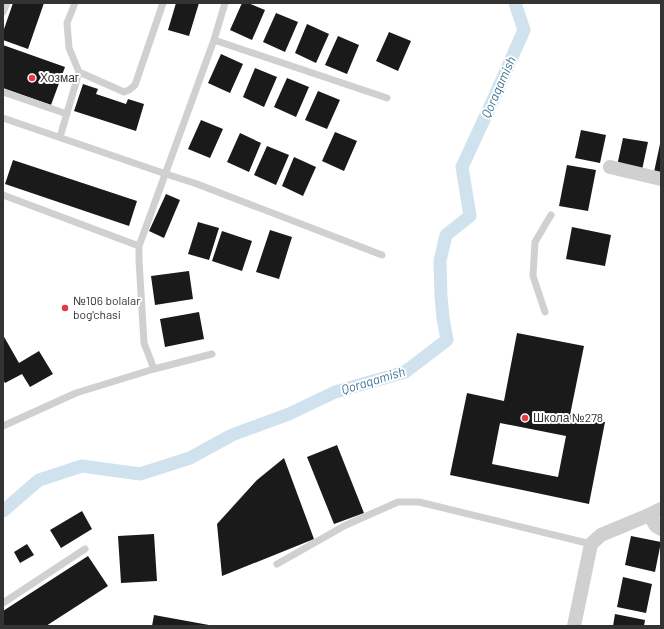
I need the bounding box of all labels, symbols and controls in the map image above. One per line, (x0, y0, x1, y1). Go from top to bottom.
water label: Qoraqamish (477, 54, 519, 120)
place label: Хозмаг (40, 70, 80, 84)
marker: Хозмаг (27, 73, 37, 83)
place label: №106 bolalar bog'chasi (73, 293, 141, 321)
marker: №106 bolalar bog'chasi (60, 303, 70, 313)
water label: Qoraqamish (339, 363, 407, 397)
place label: Школа №278 (533, 410, 603, 424)
marker: Школа №278 (520, 413, 530, 423)

